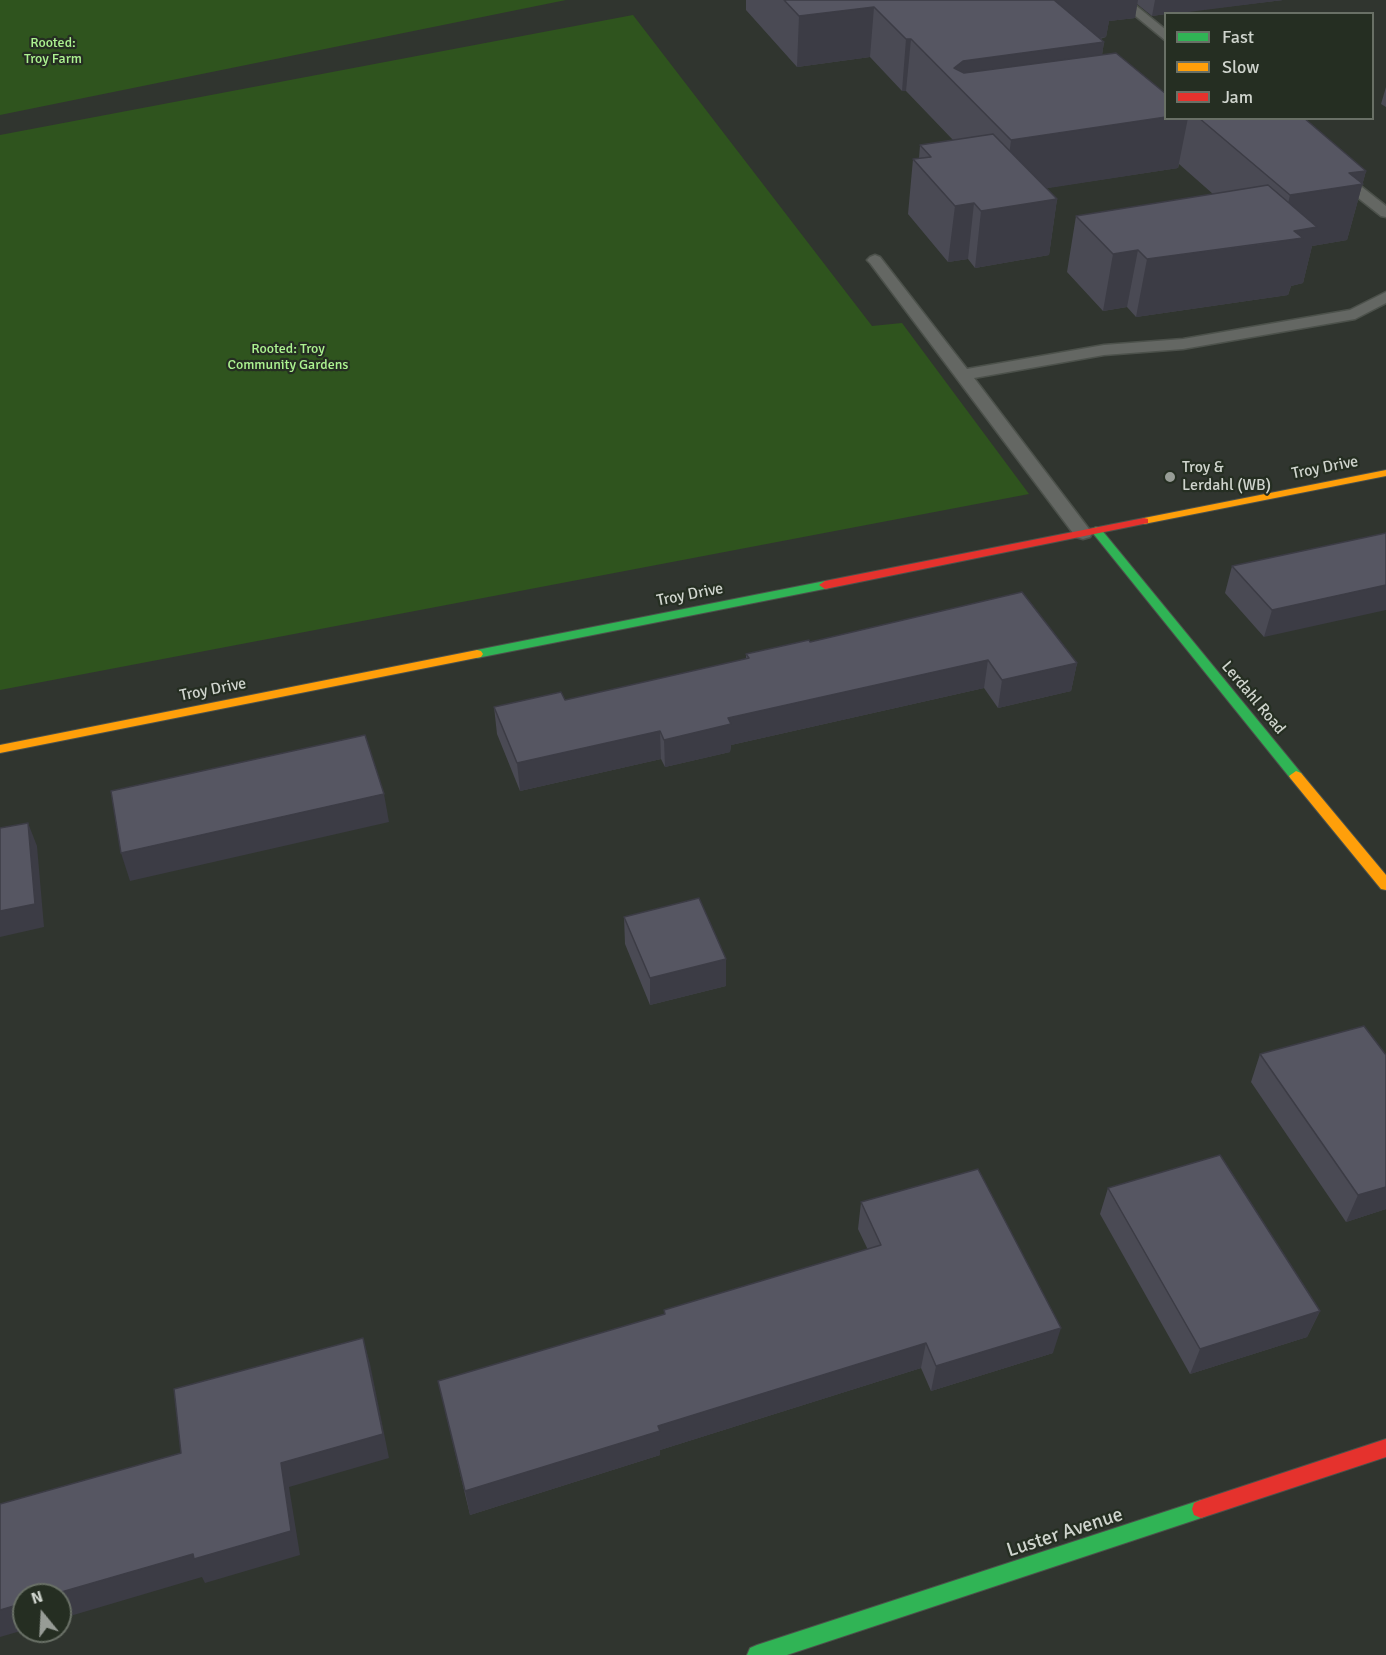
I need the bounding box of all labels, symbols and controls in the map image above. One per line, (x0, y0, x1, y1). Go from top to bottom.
legend (1164, 12, 1374, 120)
text: Fast (1222, 26, 1254, 48)
park label: Rooted: Troy Farm (24, 35, 82, 68)
text: Slow (1222, 56, 1259, 78)
text: Jam (1222, 86, 1253, 108)
park label: Rooted: Troy Community Gardens (228, 341, 348, 374)
street label: Troy Drive (1290, 452, 1360, 484)
place label: Troy & Lerdahl (WB) (1182, 458, 1271, 496)
marker: Troy & Lerdahl (WB) (1163, 470, 1177, 484)
street label: Troy Drive (655, 579, 725, 611)
street label: Lerdahl Road (1217, 658, 1289, 738)
street label: Troy Drive (178, 674, 248, 706)
street label: Luster Avenue (1004, 1503, 1126, 1563)
north arrow (12, 1583, 72, 1643)
text: N (29, 1587, 45, 1609)

